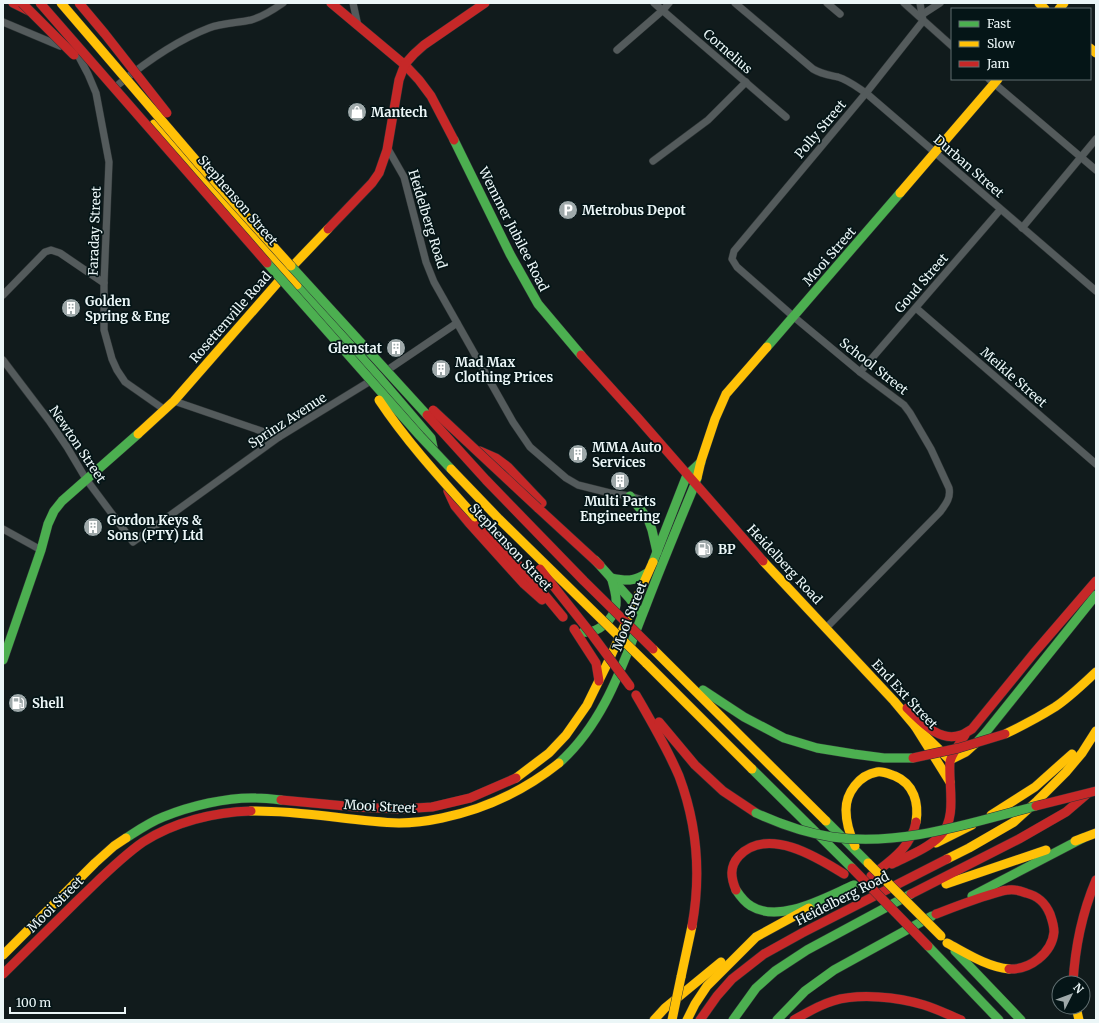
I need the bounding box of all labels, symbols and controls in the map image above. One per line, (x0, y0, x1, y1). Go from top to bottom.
legend (951, 8, 1091, 80)
text: Fast (987, 16, 1011, 31)
street label: Cornelius (700, 25, 756, 77)
text: Slow (987, 36, 1016, 51)
text: Jam (986, 56, 1010, 71)
street label: Polly Street (791, 97, 850, 162)
shop icon: Mantech (346, 101, 368, 123)
place label: Mantech (371, 104, 428, 121)
street label: Durban Street (930, 131, 1007, 201)
street label: Stephenson Street (194, 152, 281, 249)
street label: Wemmer Jubilee Road (474, 163, 552, 294)
street label: Heidelberg Road (404, 168, 451, 271)
street label: Faraday Street (84, 186, 105, 276)
parking icon: Metrobus Depot (557, 199, 579, 221)
place label: Metrobus Depot (582, 202, 686, 219)
street label: Mooi Street (799, 223, 860, 289)
street label: Goud Street (891, 250, 952, 317)
street label: Rosettenville Road (186, 268, 275, 367)
place label: Golden Spring & Eng (85, 293, 170, 325)
building icon: Golden Spring & Eng (60, 297, 82, 319)
street label: School Street (836, 334, 911, 399)
building icon: Glenstat (385, 337, 407, 359)
place label: Glenstat (328, 340, 383, 357)
street label: Meikle Street (977, 344, 1051, 411)
place label: Mad Max Clothing Prices (455, 354, 553, 386)
building icon: Mad Max Clothing Prices (430, 358, 452, 380)
street label: Sprinz Avenue (245, 389, 330, 452)
street label: Newton Street (46, 402, 110, 486)
place label: MMA Auto Services (592, 439, 662, 471)
building icon: MMA Auto Services (567, 443, 589, 465)
building icon: Multi Parts Engineering (609, 470, 631, 492)
place label: Multi Parts Engineering (580, 493, 660, 525)
street label: Stephenson Street (466, 500, 556, 595)
place label: Gordon Keys & Sons (PTY) Ltd (107, 512, 203, 544)
building icon: Gordon Keys & Sons (PTY) Ltd (82, 516, 104, 538)
street label: Heidelberg Road (743, 521, 826, 608)
fuel station icon: BP (693, 538, 715, 560)
place label: BP (718, 541, 736, 558)
street label: Mooi Street (609, 579, 650, 653)
street label: End Ext Street (868, 656, 941, 733)
fuel station icon: Shell (7, 692, 29, 714)
place label: Shell (32, 695, 64, 712)
street label: Mooi Street (343, 796, 417, 817)
street label: Heidelberg Road (793, 867, 892, 929)
street label: Mooi Street (24, 873, 87, 936)
north arrow (1051, 975, 1091, 1015)
text: N (1070, 980, 1087, 996)
scale bar (10, 989, 125, 1015)
text: 100 m (16, 995, 51, 1010)

